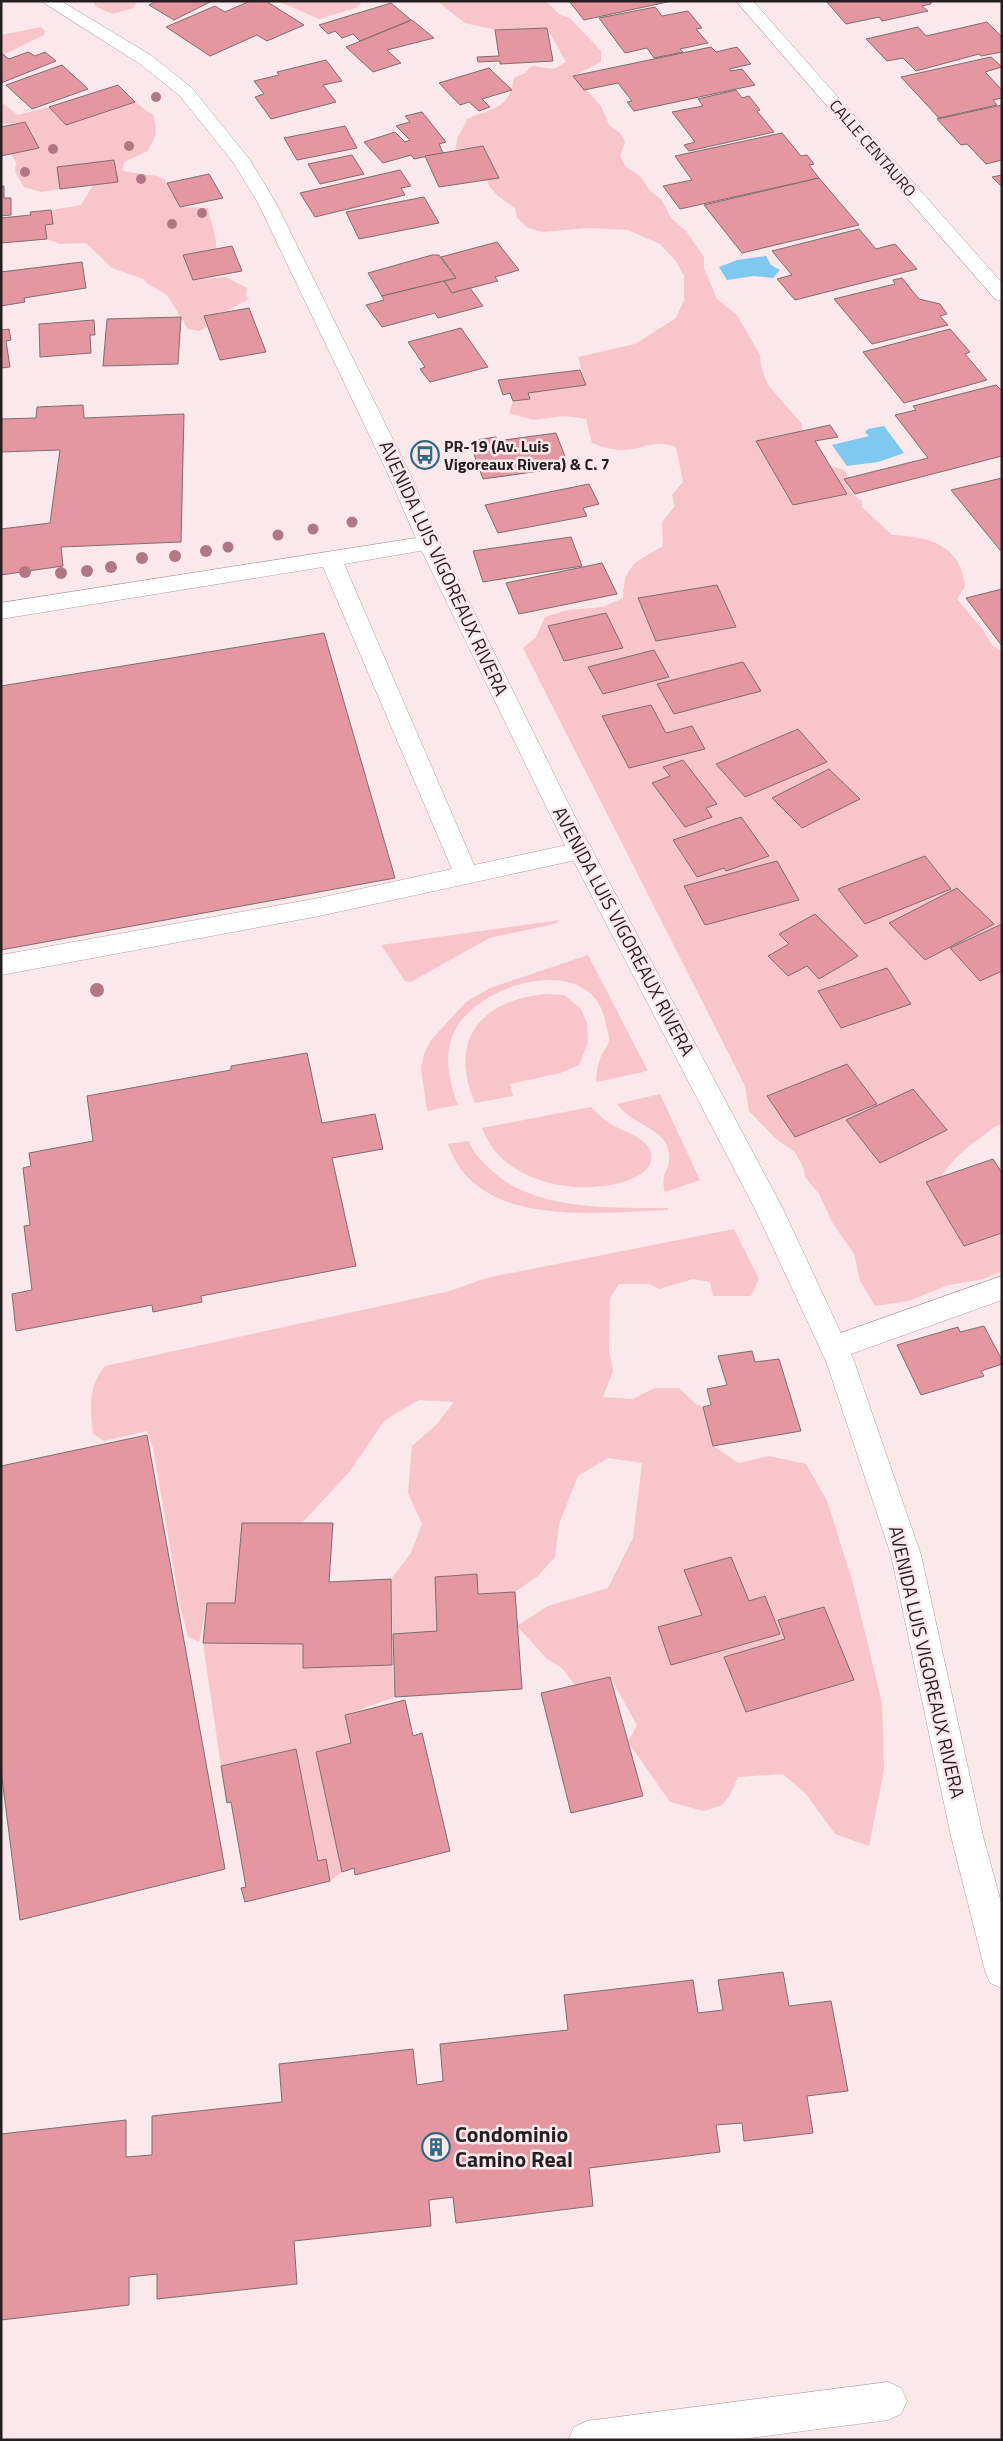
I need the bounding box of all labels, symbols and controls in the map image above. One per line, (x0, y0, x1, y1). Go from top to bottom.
street label: CALLE CENTAURO (824, 94, 922, 202)
place label: PR-19 (Av. Luis Vigoreaux Rivera) & C. 7 (444, 434, 610, 476)
street label: AVENIDA LUIS VIGOREAUX RIVERA (372, 435, 517, 700)
bus stop icon: PR-19 (Av. Luis Vigoreaux Rivera) & C. 7 (410, 440, 440, 470)
street label: AVENIDA LUIS VIGOREAUX RIVERA (546, 801, 703, 1061)
street label: AVENIDA LUIS VIGOREAUX RIVERA (882, 1523, 973, 1801)
place label: Condominio Camino Real (455, 2117, 573, 2176)
building icon: Condominio Camino Real (421, 2132, 451, 2162)

